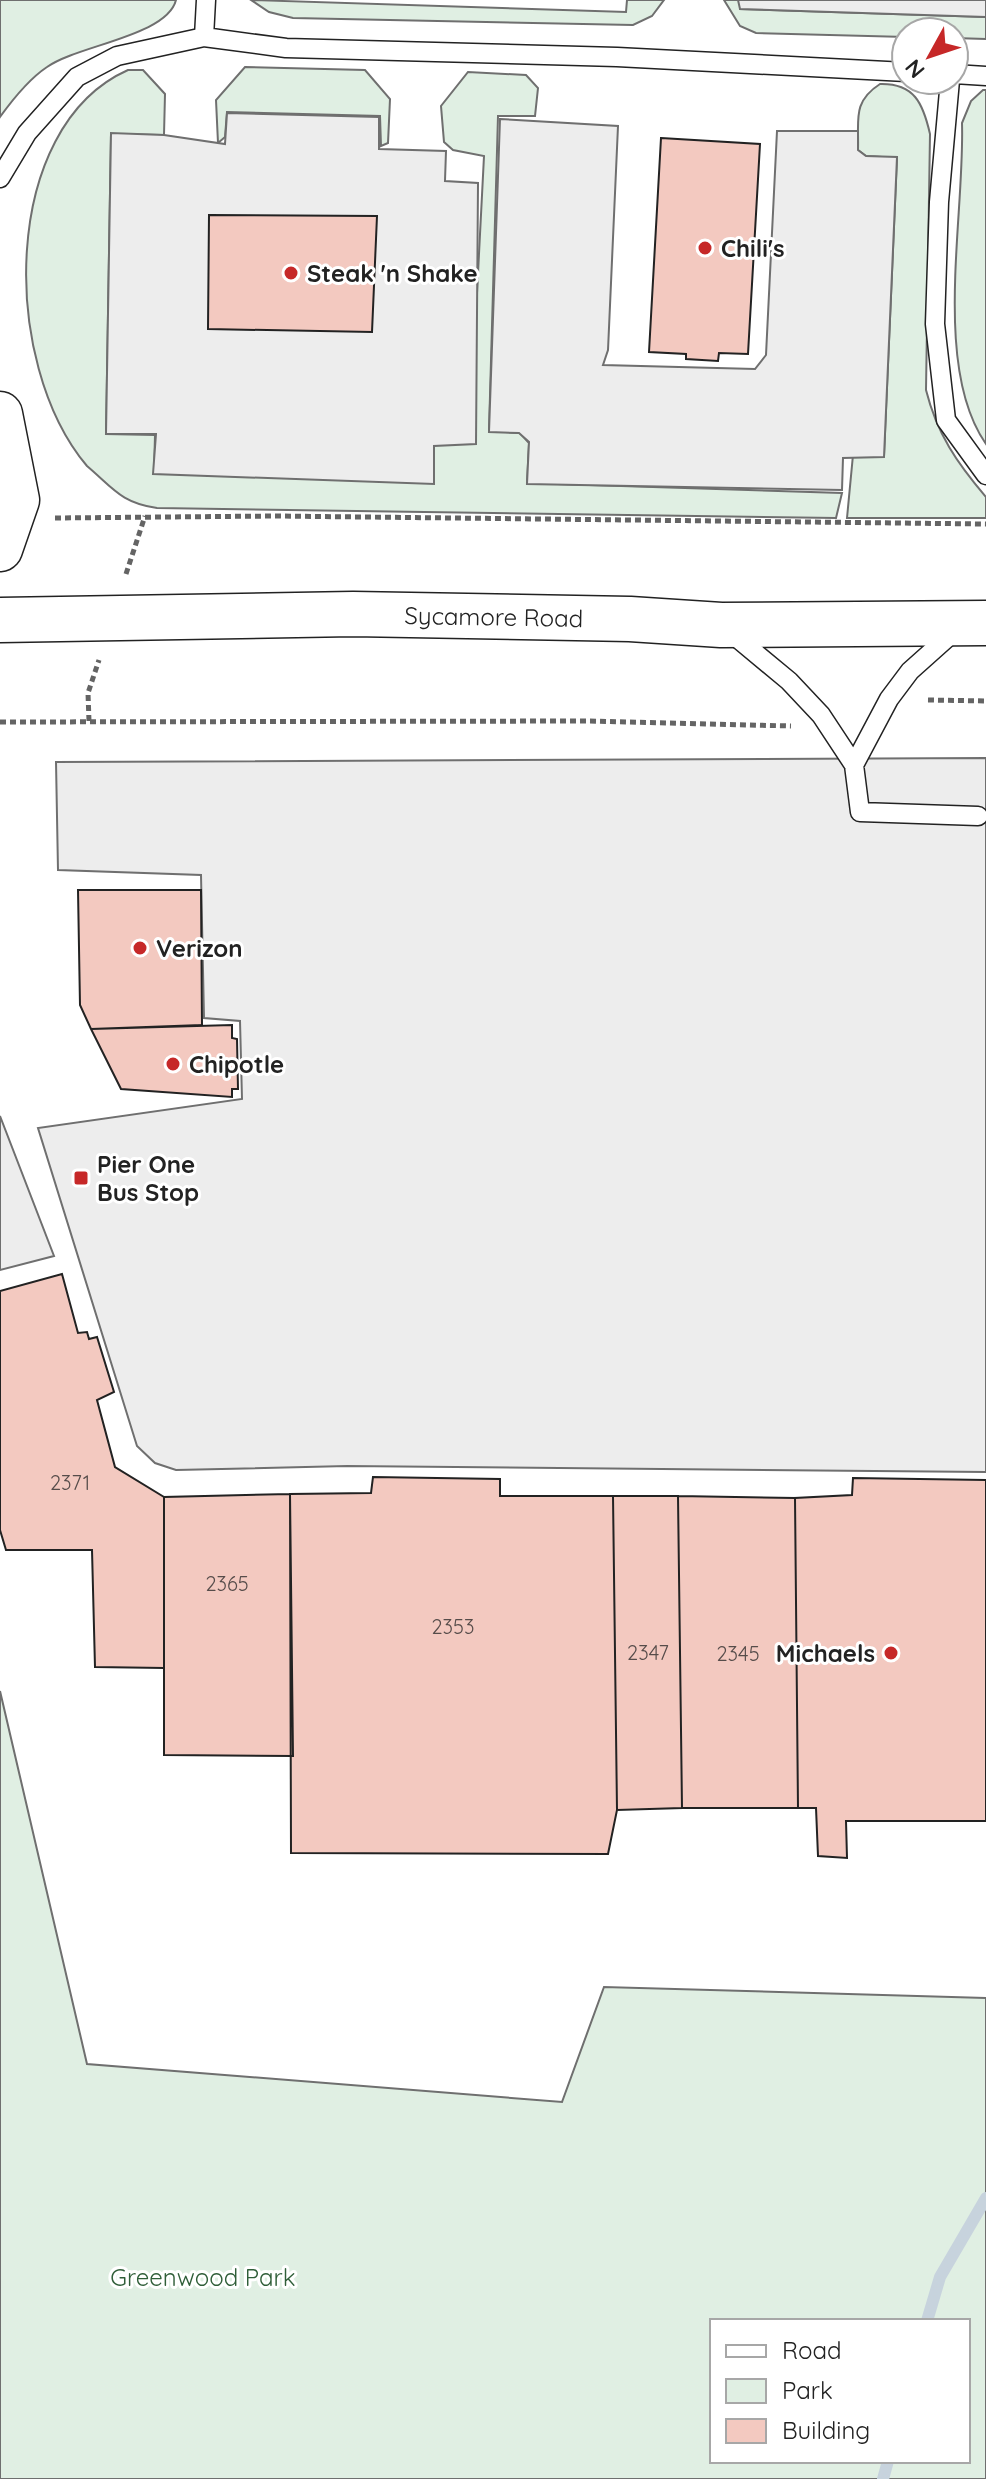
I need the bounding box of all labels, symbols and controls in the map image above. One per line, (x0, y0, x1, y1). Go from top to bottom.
north arrow (890, 16, 970, 96)
text: N (899, 54, 931, 84)
place label: Chili's (721, 233, 785, 263)
marker: Chili's (696, 239, 714, 257)
place label: Steak 'n Shake (307, 258, 478, 288)
marker: Steak 'n Shake (282, 264, 300, 282)
street label: Sycamore Road (404, 600, 584, 633)
place label: Verizon (156, 933, 243, 963)
marker: Verizon (131, 939, 149, 957)
place label: Chipotle (189, 1049, 284, 1079)
marker: Chipotle (164, 1055, 182, 1073)
place label: Pier One Bus Stop (97, 1149, 199, 1207)
marker: Pier One Bus Stop (72, 1169, 90, 1187)
house number: 2371 (50, 1470, 90, 1495)
house number: 2365 (205, 1571, 249, 1596)
house number: 2353 (432, 1614, 474, 1639)
place label: Michaels (776, 1638, 875, 1668)
house number: 2347 (627, 1640, 669, 1665)
house number: 2345 (716, 1641, 760, 1666)
marker: Michaels (882, 1644, 900, 1662)
park label: Greenwood Park (110, 2262, 296, 2292)
legend (710, 2319, 970, 2463)
text: Road (782, 2335, 842, 2365)
text: Park (782, 2375, 833, 2405)
text: Building (782, 2415, 870, 2445)

